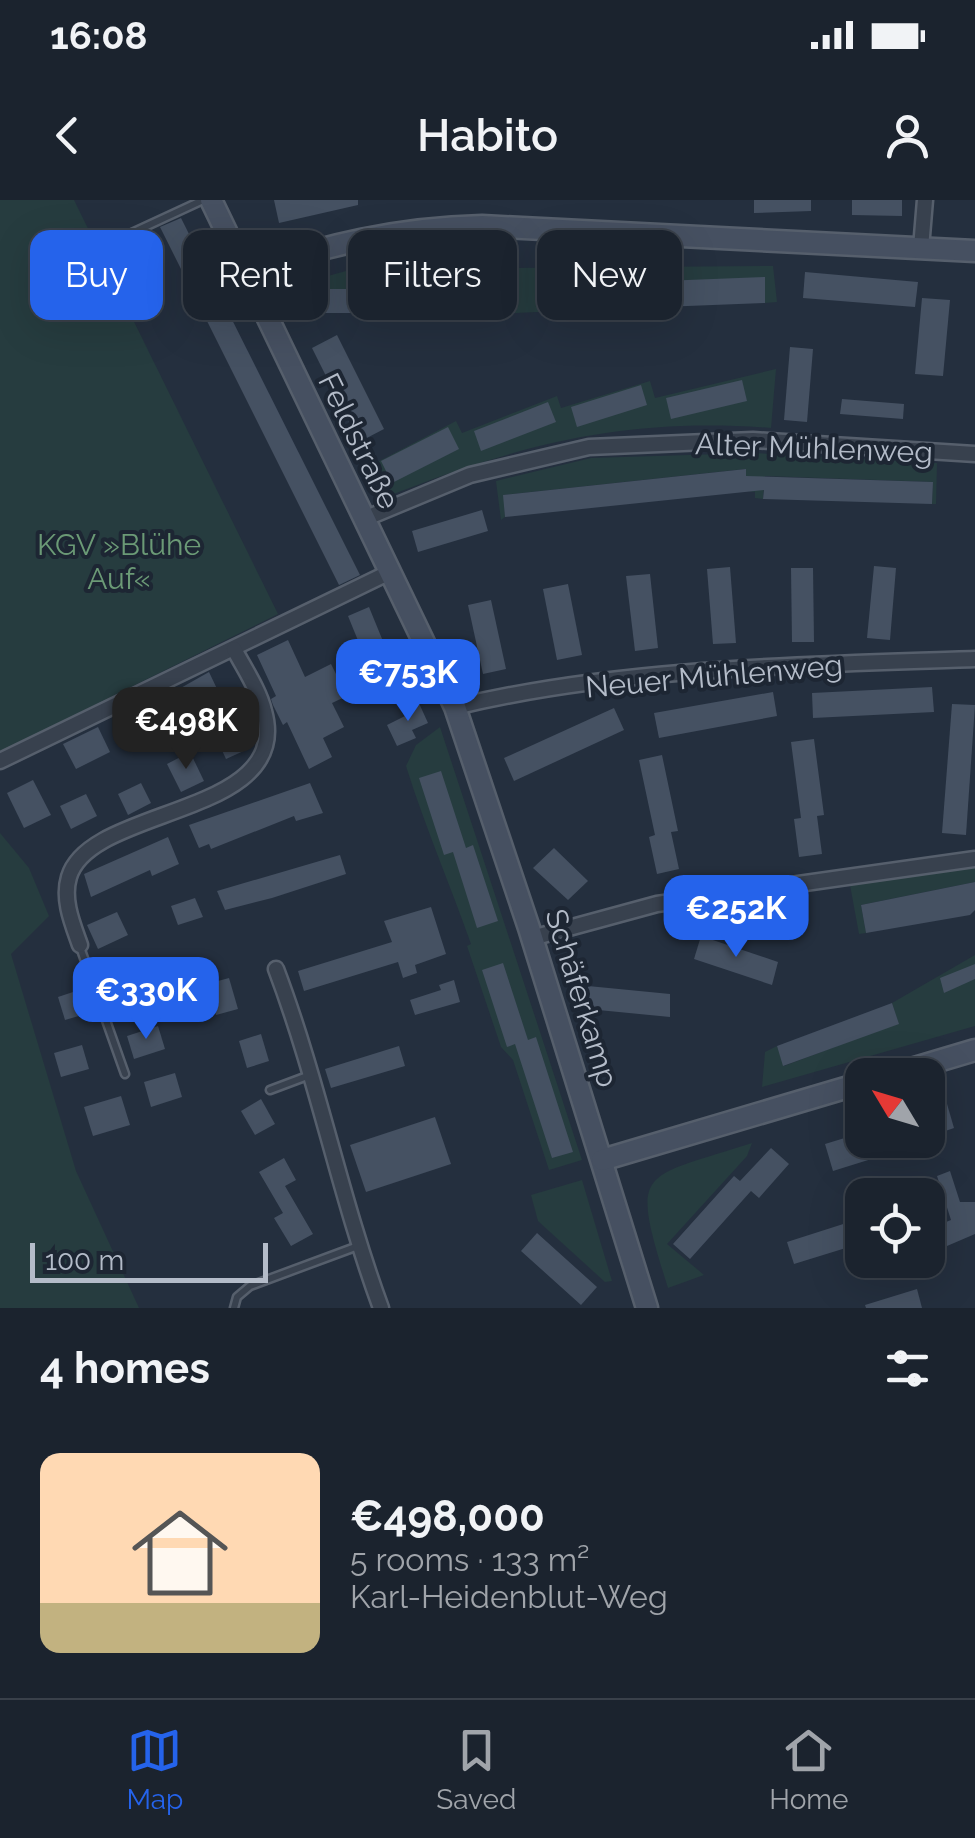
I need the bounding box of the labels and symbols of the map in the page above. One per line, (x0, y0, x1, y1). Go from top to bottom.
street label: Feldstraße (311, 367, 407, 515)
street label: Alter Mühlenweg (695, 426, 933, 470)
park label: KGV »Blühe Auf« (37, 527, 201, 596)
pin: €753K (338, 639, 478, 724)
street label: Neuer Mühlenweg (584, 647, 844, 705)
pin: €498K (116, 687, 256, 772)
pin: €252K (666, 875, 806, 960)
street label: Schäferkamp (538, 905, 626, 1091)
pin: €330K (76, 957, 216, 1042)
north arrow (845, 1058, 945, 1158)
scale bar (30, 1238, 268, 1282)

